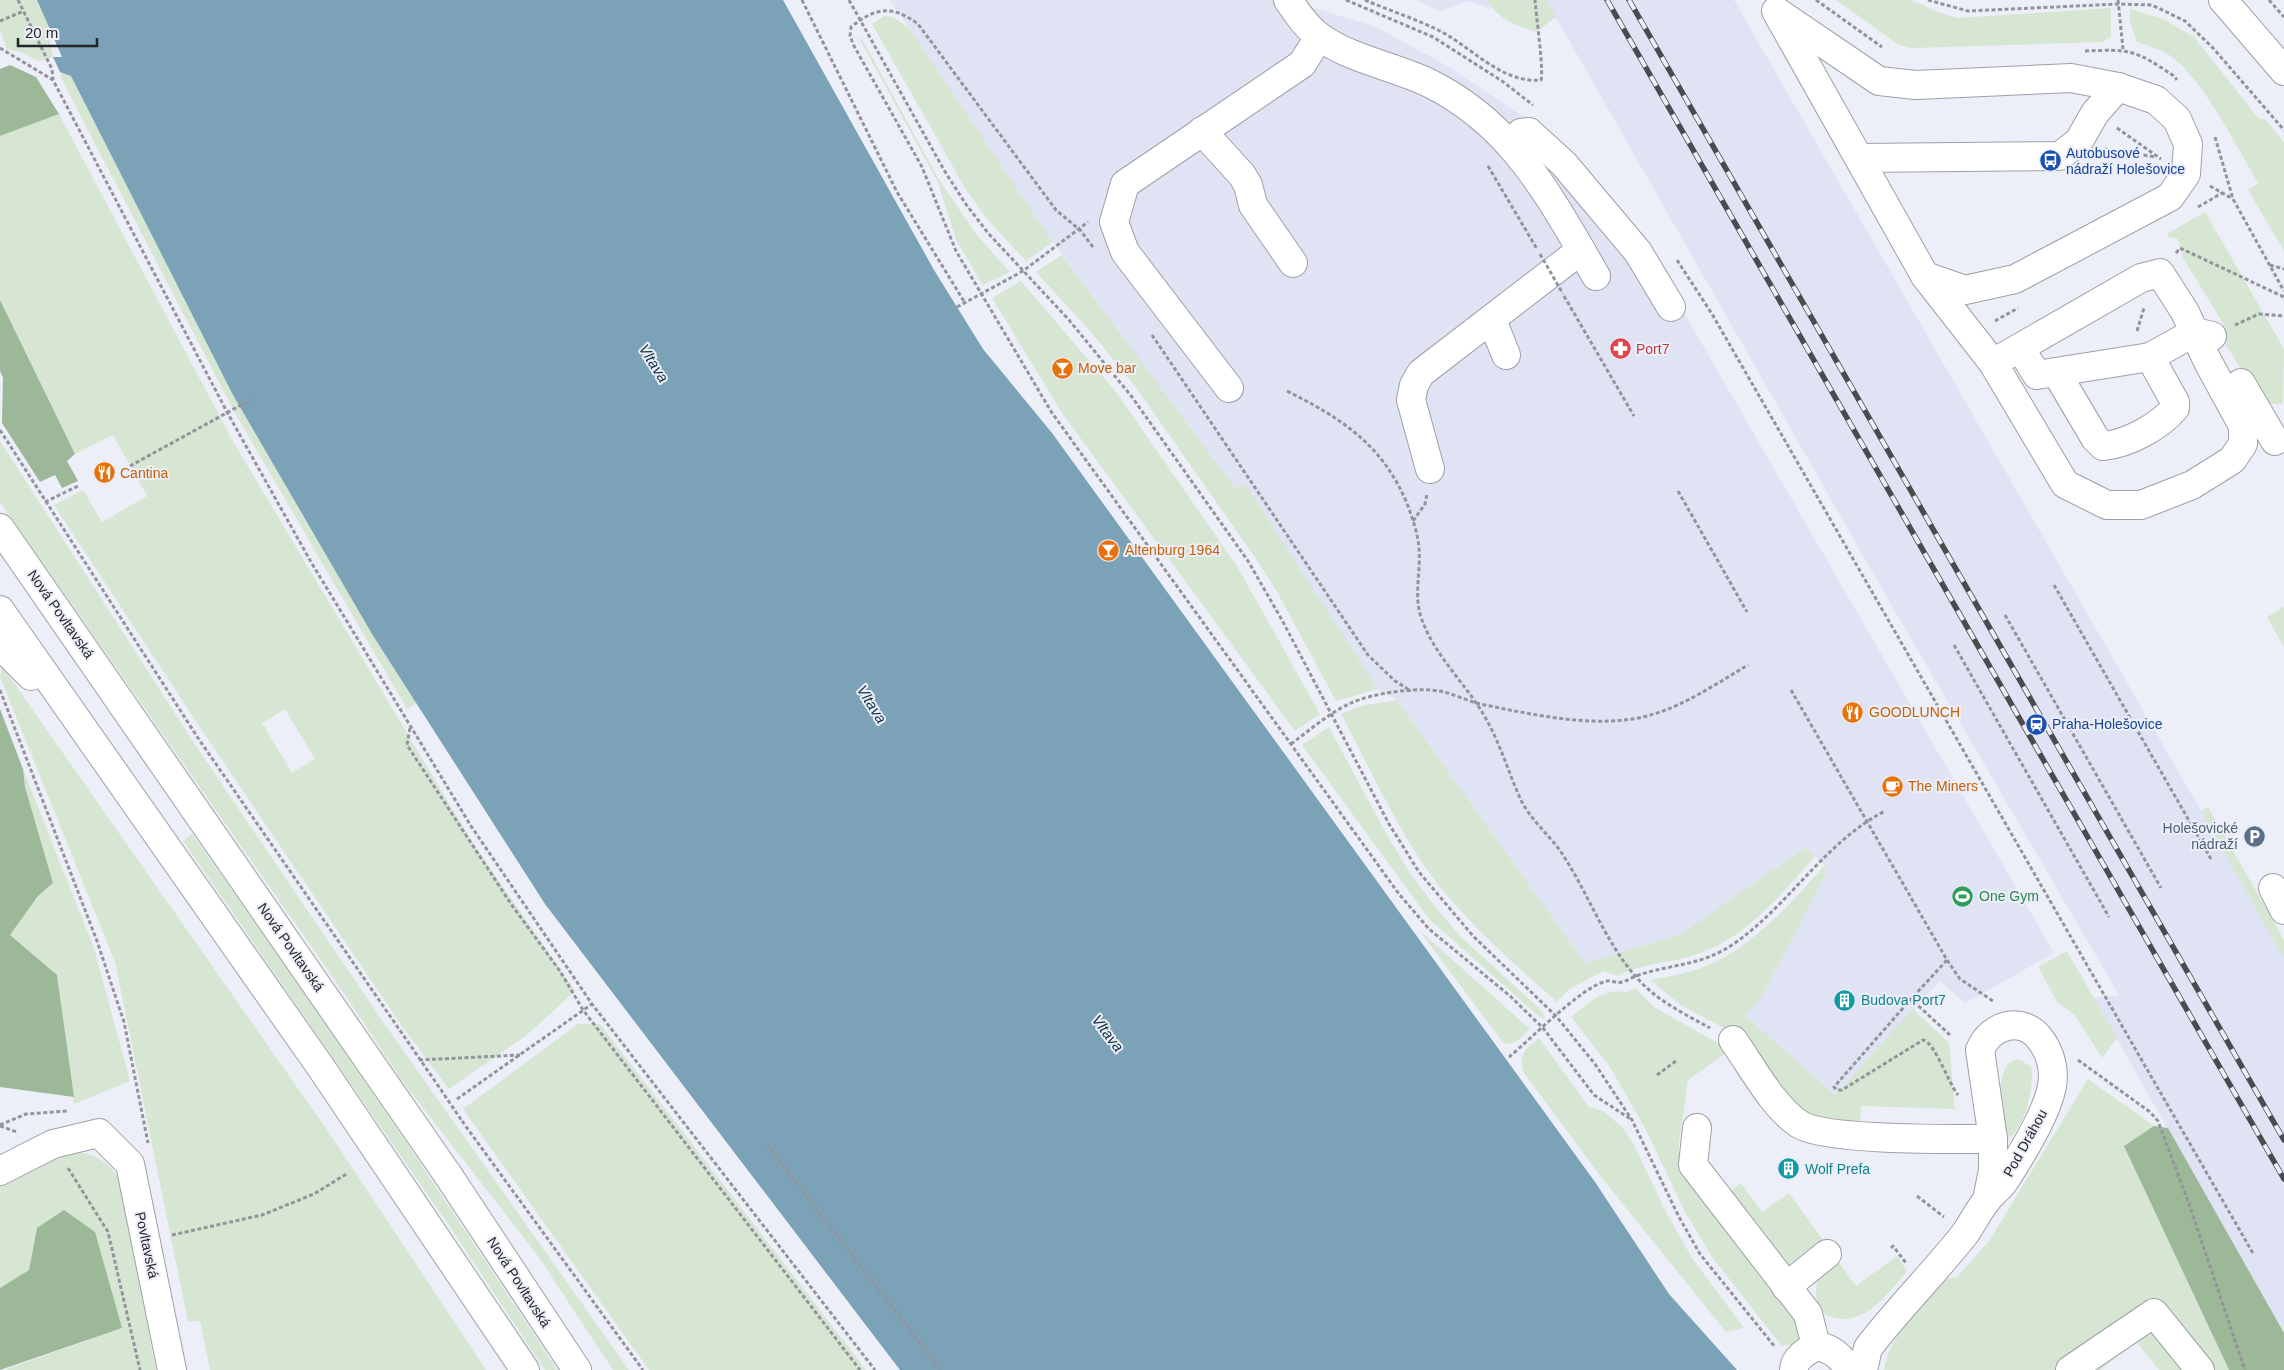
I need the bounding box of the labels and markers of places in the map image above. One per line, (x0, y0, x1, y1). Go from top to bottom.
place label: Autobusové nádraží Holešovice (2066, 145, 2185, 177)
bus stop icon: Autobusové nádraží Holešovice (2038, 149, 2062, 173)
pharmacy icon: Port7 (1608, 337, 1632, 361)
place label: Port7 (1636, 341, 1670, 357)
bar icon: Move bar (1050, 356, 1074, 380)
place label: Move bar (1078, 360, 1137, 376)
restaurant icon: Cantina (92, 461, 116, 485)
place label: Cantina (120, 465, 168, 481)
bar icon: Altenburg 1964 (1097, 538, 1121, 562)
place label: Altenburg 1964 (1125, 542, 1220, 558)
restaurant icon: GOODLUNCH (1841, 700, 1865, 724)
place label: GOODLUNCH (1869, 704, 1960, 720)
station icon: Praha-Holešovice (2024, 712, 2048, 736)
place label: Praha-Holešovice (2052, 716, 2163, 732)
cafe icon: The Miners (1880, 774, 1904, 798)
place label: The Miners (1908, 778, 1978, 794)
place label: Holešovické nádraží (2163, 820, 2238, 852)
parking icon: Holešovické nádraží (2242, 824, 2266, 848)
sports icon: One Gym (1951, 884, 1975, 908)
place label: One Gym (1979, 888, 2039, 904)
building icon: Budova Port7 (1833, 988, 1857, 1012)
place label: Budova Port7 (1861, 992, 1946, 1008)
building icon: Wolf Prefa (1777, 1157, 1801, 1181)
place label: Wolf Prefa (1805, 1161, 1870, 1177)

